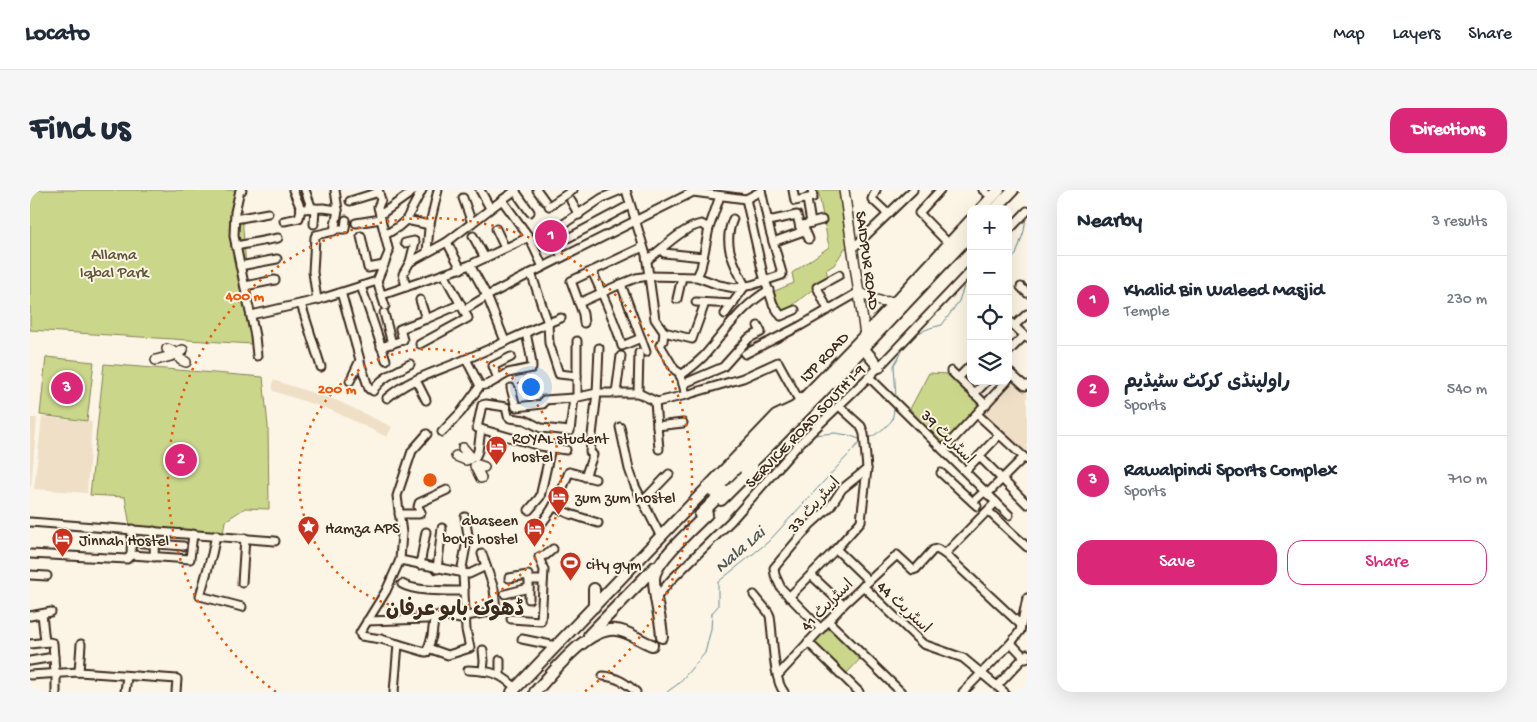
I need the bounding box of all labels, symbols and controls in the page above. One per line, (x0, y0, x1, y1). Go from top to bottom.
text: Locato (25, 20, 90, 49)
text: Map (1333, 24, 1365, 45)
text: Layers (1393, 24, 1440, 45)
text: Share (1468, 24, 1512, 45)
button: Directions (1390, 108, 1507, 153)
text: Find us (30, 110, 130, 151)
map controls (967, 205, 1012, 385)
button: + (967, 205, 1012, 250)
street label: SAIDPUR ROAD (849, 210, 882, 312)
text: Nearby (1077, 210, 1142, 235)
text: 3 results (1432, 213, 1487, 232)
pin: 1 (535, 217, 567, 255)
park label: Allama Iqbal Park (80, 247, 150, 284)
button: − (967, 250, 1012, 295)
text: Khalid Bin Waleed Masjid (1124, 280, 1324, 303)
text: 400 m (225, 288, 265, 306)
text: 1 (1090, 291, 1096, 310)
text: 230 m (1447, 291, 1487, 310)
button: locate (967, 295, 1012, 340)
text: Temple (1124, 303, 1169, 322)
street label: IJP ROAD (797, 329, 855, 388)
button: layers (967, 340, 1012, 385)
street label: SERVICE ROAD SOUTH I-9 (742, 362, 871, 493)
pin: 3 (51, 369, 83, 407)
text: راولپنڈی کرکٹ سٹیڈیم (1124, 372, 1290, 395)
your location (518, 374, 544, 400)
text: 200 m (318, 381, 357, 399)
text: 2 (1089, 381, 1097, 400)
text: 540 m (1447, 381, 1487, 400)
text: Sports (1124, 397, 1166, 416)
street label: اسٹریٹ 39 (915, 407, 978, 470)
place label: ROYAL student hostel (512, 431, 610, 468)
hotel icon: ROYAL student hostel (484, 434, 508, 465)
pin: 2 (165, 441, 197, 479)
text: Rawalpindi Sports Complex (1124, 460, 1337, 483)
centre of rings (421, 471, 439, 489)
text: 3 (1089, 471, 1097, 490)
text: 710 m (1448, 471, 1487, 490)
street label: اسٹریٹ 33 (785, 474, 846, 539)
text: Sports (1124, 483, 1166, 502)
hotel icon: zum zum hostel (547, 484, 571, 515)
place label: zum zum hostel (575, 490, 676, 509)
place label: abaseen boys hostel (443, 513, 518, 550)
place icon: Hamza APS (297, 515, 321, 546)
hotel icon: abaseen boys hostel (522, 516, 546, 547)
place label: Hamza APS (325, 521, 400, 540)
water label: Nala Lai (711, 522, 772, 579)
hotel icon: Jinnah Hostel (51, 527, 75, 558)
place label: Jinnah Hostel (79, 533, 169, 552)
button: Save (1077, 540, 1277, 585)
button: Share (1287, 540, 1487, 585)
sports icon: city gym (558, 551, 582, 582)
place label: city gym (586, 557, 642, 576)
street label: اسٹریٹ 41 (798, 576, 859, 637)
street label: اسٹریٹ 44 (871, 579, 934, 639)
district label: ڈھوک بابو عرفان (386, 596, 524, 624)

